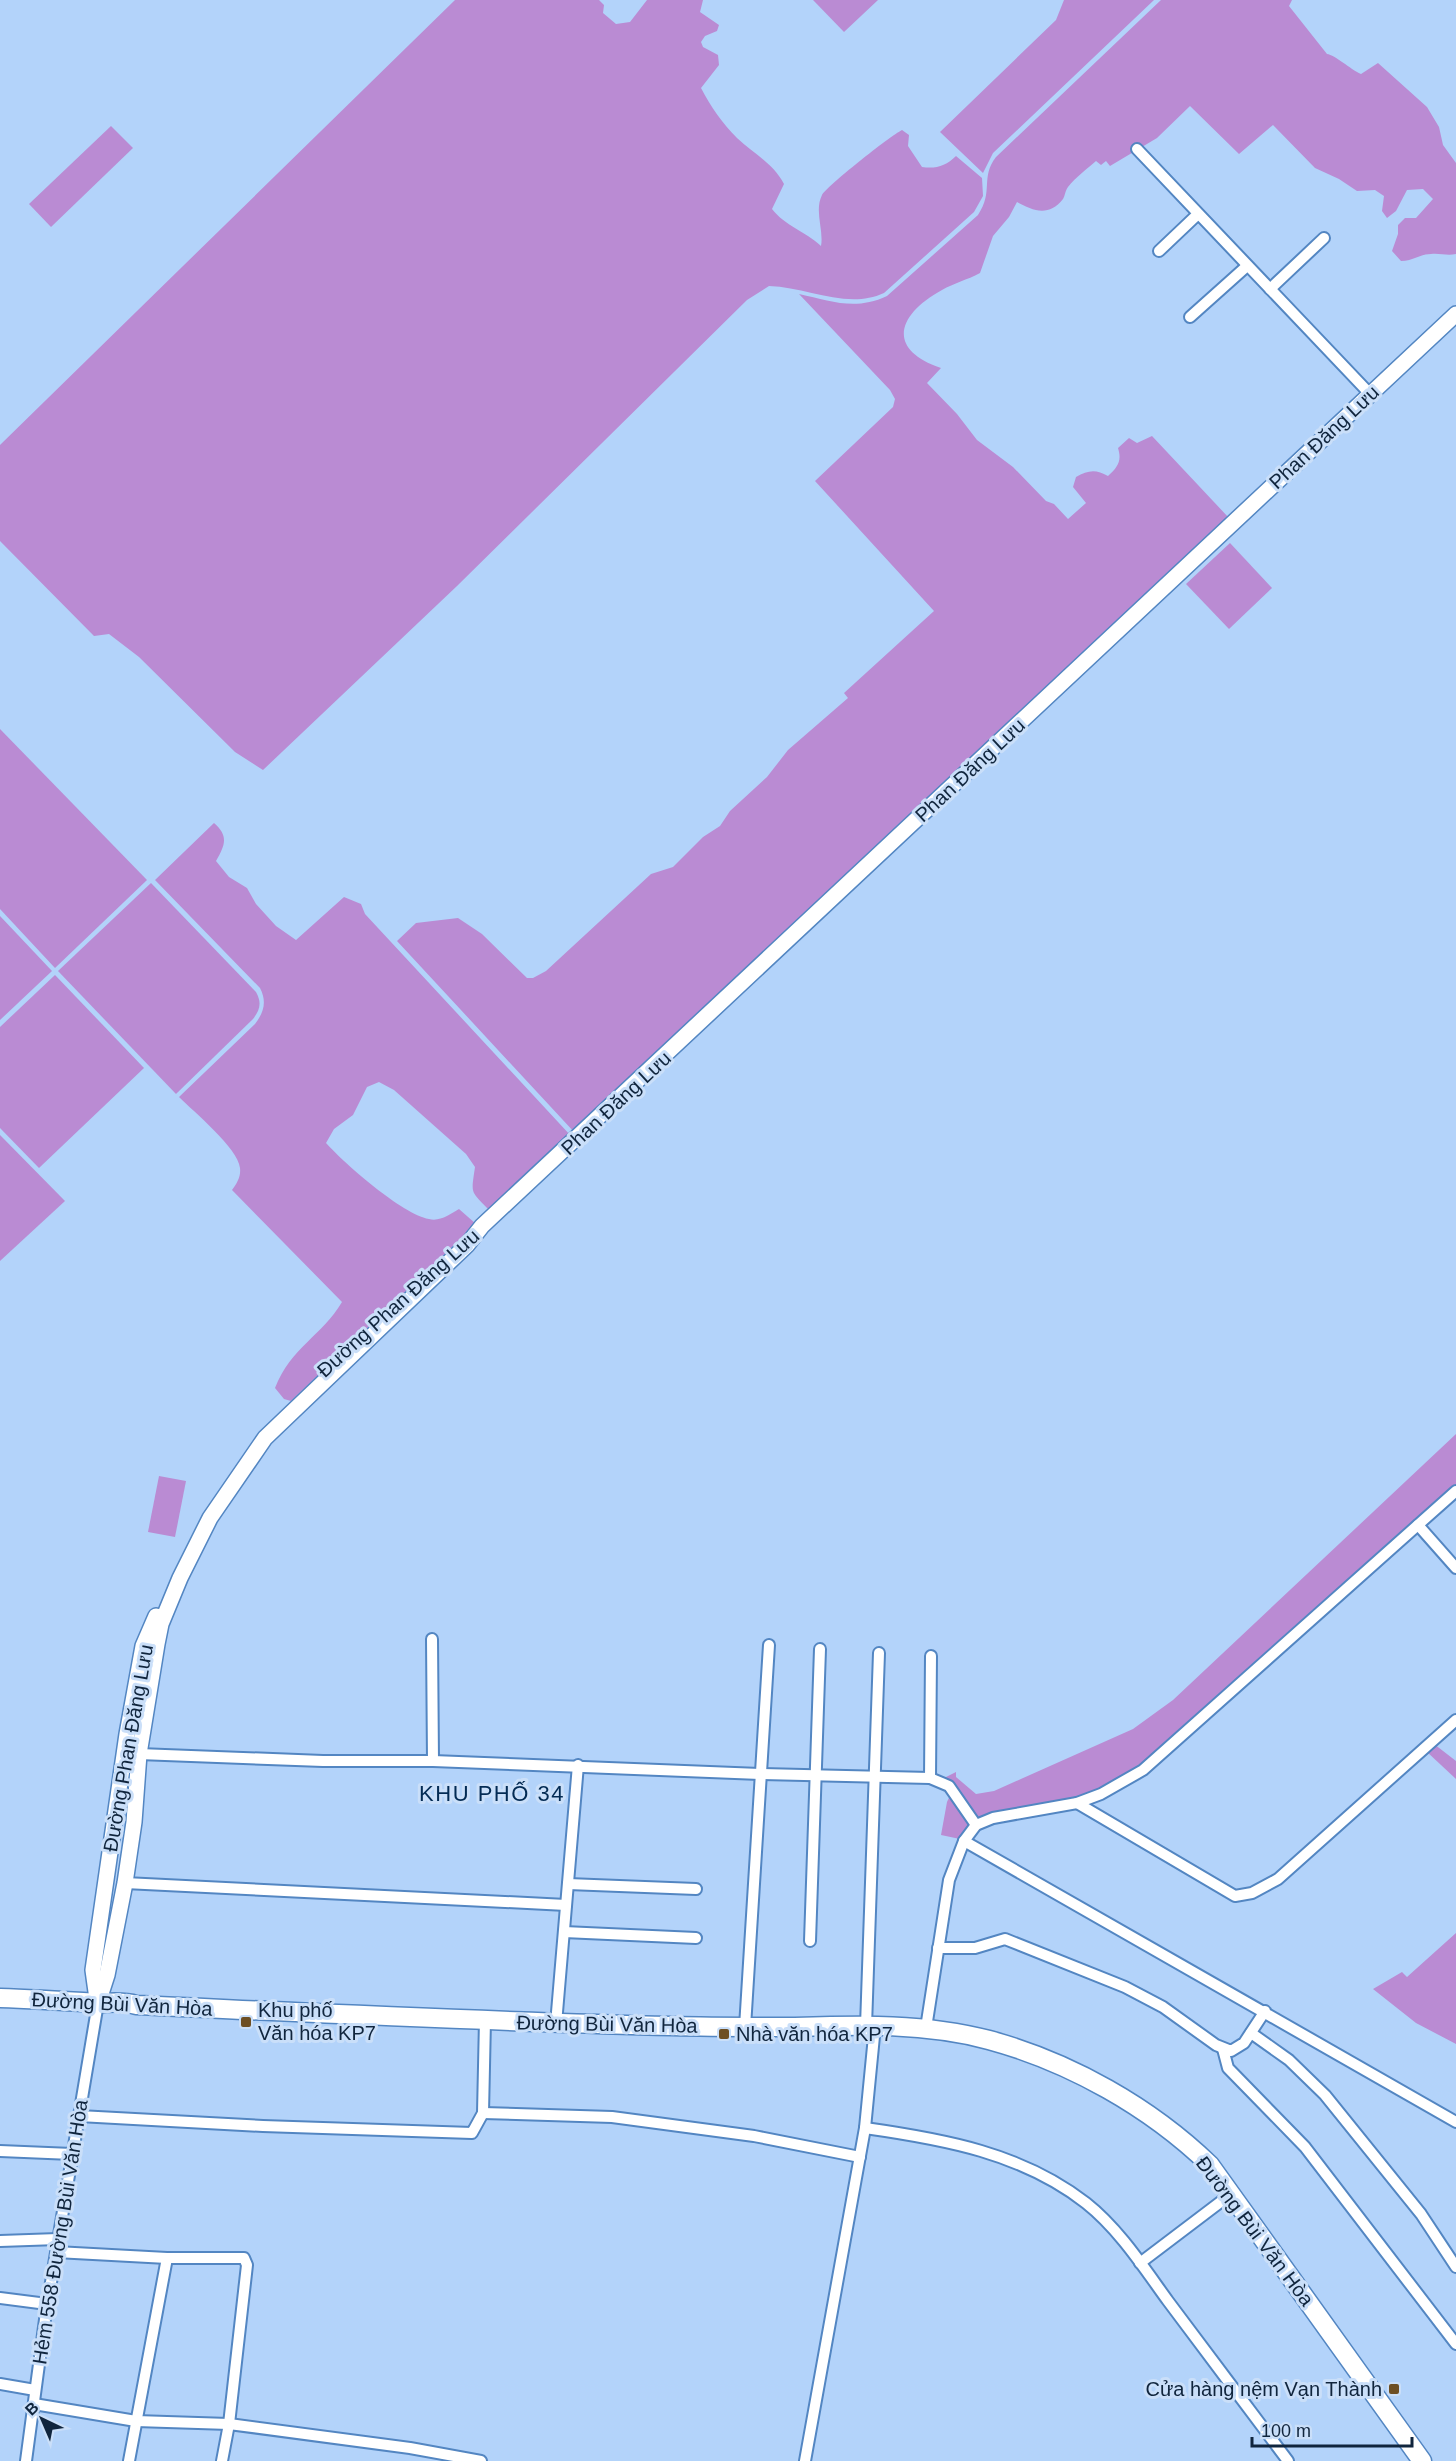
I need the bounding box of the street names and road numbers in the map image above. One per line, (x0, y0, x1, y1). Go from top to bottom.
street label: Phan Đăng Lưu (1265, 381, 1383, 493)
street label: Phan Đăng Lưu (911, 714, 1029, 826)
street label: Phan Đăng Lưu (557, 1047, 675, 1159)
street label: Đường Phan Đăng Lưu (313, 1225, 483, 1381)
street label: Đường Phan Đăng Lưu (99, 1643, 157, 1853)
street label: Đường Bùi Văn Hòa (31, 1988, 214, 2020)
street label: Đường Bùi Văn Hòa (516, 2011, 699, 2037)
street label: Hẻm 558 Đường Bùi Văn Hòa (28, 2097, 92, 2366)
street label: Đường Bùi Văn Hòa (1192, 2152, 1319, 2311)

